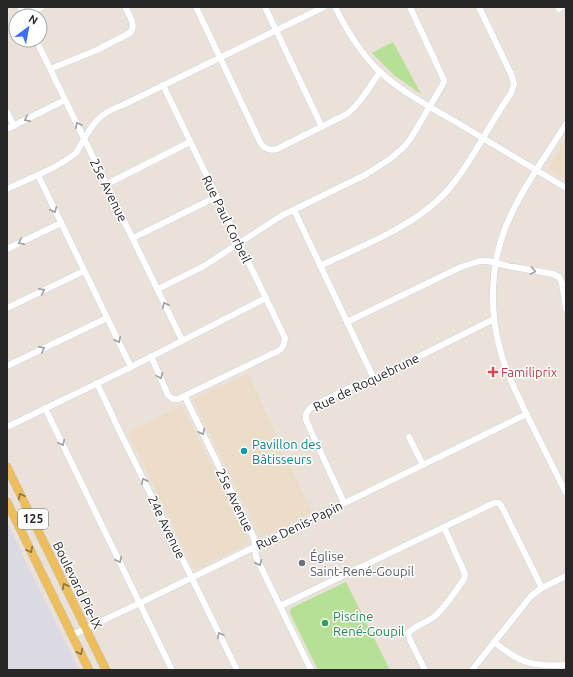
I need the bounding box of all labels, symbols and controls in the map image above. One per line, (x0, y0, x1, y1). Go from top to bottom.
north arrow (8, 8, 48, 48)
text: N (27, 12, 40, 27)
one-way arrow (24, 114, 31, 122)
one-way arrow (75, 122, 83, 129)
street label: 25e Avenue (88, 156, 130, 224)
street label: Rue Paul Corbeil (200, 173, 255, 266)
one-way arrow (49, 206, 57, 213)
one-way arrow (18, 237, 26, 245)
one-way arrow (530, 266, 537, 274)
one-way arrow (38, 288, 45, 296)
one-way arrow (162, 302, 170, 309)
one-way arrow (113, 335, 120, 343)
one-way arrow (38, 346, 45, 354)
street label: Rue de Roquebrune (311, 350, 421, 414)
place label: Familiprix (501, 365, 558, 379)
marker: Familiprix (488, 367, 498, 377)
one-way arrow (155, 371, 163, 379)
one-way arrow (197, 427, 205, 435)
place label: Pavillon des Bâtisseurs (252, 437, 321, 466)
one-way arrow (57, 439, 65, 447)
marker: Pavillon des Bâtisseurs (239, 446, 249, 456)
street label: 25e Avenue (214, 466, 256, 534)
one-way arrow (141, 477, 149, 485)
one-way arrow (19, 493, 26, 501)
street label: 24e Avenue (146, 493, 188, 561)
street label: Rue Denis-Papin (253, 498, 345, 552)
road number: 125 (18, 509, 48, 529)
street label: Boulevard Pie-IX (51, 539, 105, 631)
one-way arrow (25, 546, 33, 553)
place label: Église Saint-René-Goupil (310, 548, 415, 578)
one-way arrow (114, 556, 122, 564)
marker: Église Saint-René-Goupil (297, 558, 307, 568)
one-way arrow (254, 559, 262, 566)
one-way arrow (62, 583, 70, 591)
place label: Piscine René-Goupil (333, 609, 405, 638)
marker: Piscine René-Goupil (320, 618, 330, 628)
one-way arrow (217, 632, 225, 639)
one-way arrow (75, 648, 83, 656)

